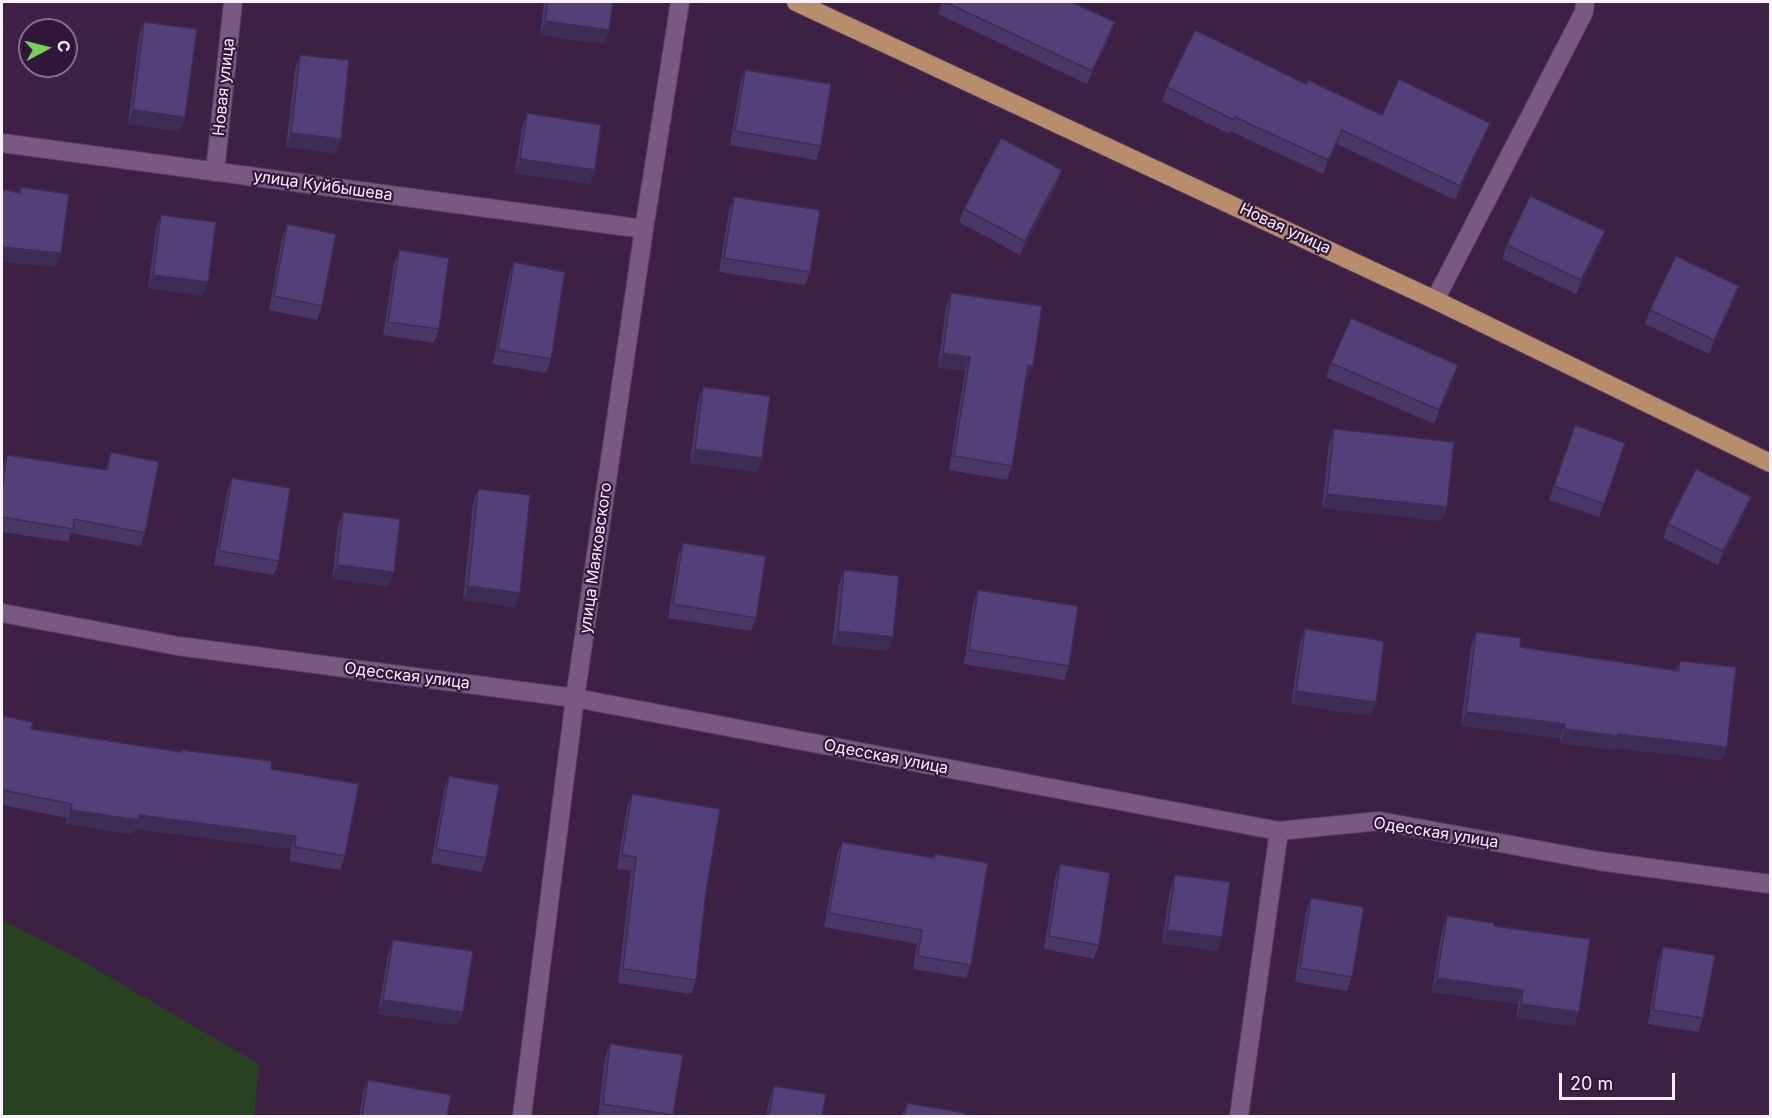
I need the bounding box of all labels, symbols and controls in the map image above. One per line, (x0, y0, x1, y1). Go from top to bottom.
north arrow (18, 18, 78, 78)
street label: Новая улица (209, 37, 239, 137)
text: С (53, 39, 75, 53)
street label: улица Куйбышева (252, 167, 394, 205)
street label: Новая улица (1236, 200, 1334, 258)
street label: улица Маяковского (576, 481, 616, 635)
street label: Одесская улица (343, 659, 471, 693)
street label: Одесская улица (822, 736, 950, 778)
street label: Одесская улица (1372, 814, 1500, 852)
scale bar (1562, 1061, 1678, 1099)
text: 20 m (1570, 1073, 1613, 1094)

